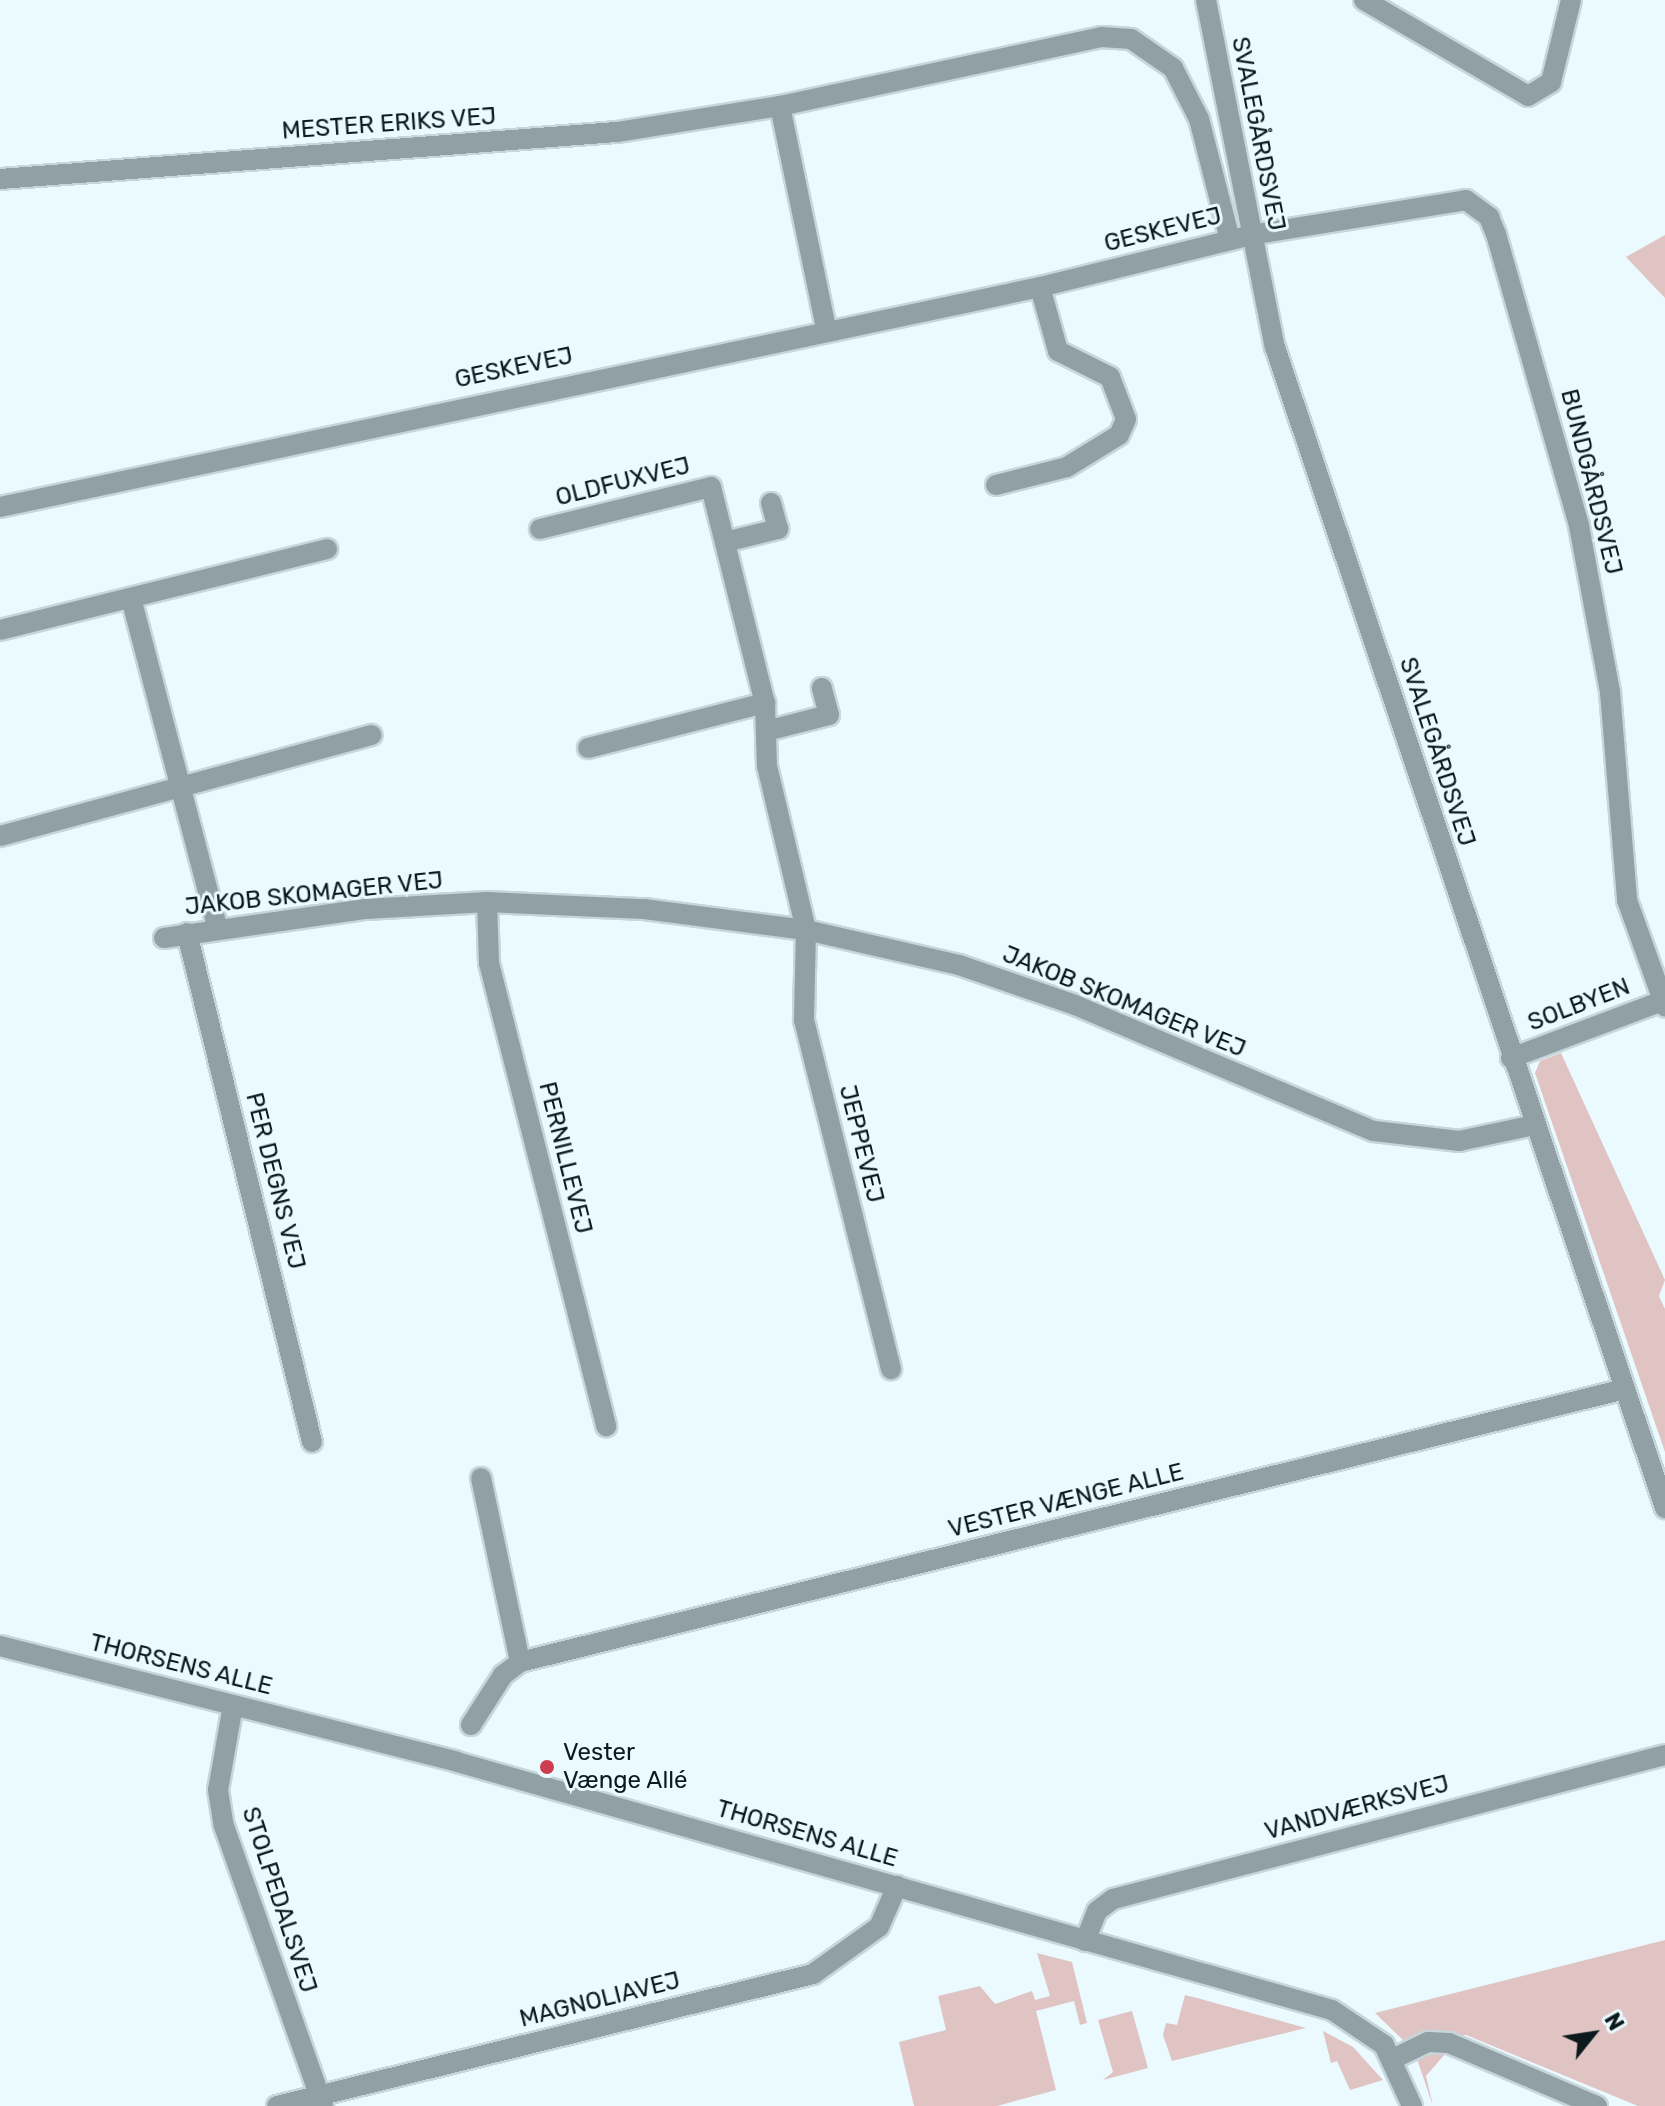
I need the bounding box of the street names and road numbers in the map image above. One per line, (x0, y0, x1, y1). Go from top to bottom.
street label: SVALEGÅRDSVEJ (1225, 35, 1291, 233)
street label: MESTER ERIKS VEJ (280, 102, 498, 146)
street label: GESKEVEJ (1101, 202, 1225, 258)
street label: GESKEVEJ (452, 341, 576, 395)
street label: BUNDGÅRDSVEJ (1554, 386, 1628, 578)
street label: OLDFUXVEJ (553, 451, 693, 513)
street label: SVALEGÅRDSVEJ (1393, 654, 1481, 850)
street label: JAKOB SKOMAGER VEJ (183, 866, 445, 922)
street label: JAKOB SKOMAGER VEJ (998, 940, 1250, 1064)
street label: SOLBYEN (1524, 972, 1634, 1038)
street label: PERNILLEVEJ (532, 1079, 598, 1237)
street label: JEPPEVEJ (832, 1082, 890, 1206)
street label: PER DEGNS VEJ (239, 1089, 311, 1273)
street label: VESTER VÆNGE ALLE (945, 1458, 1187, 1544)
street label: THORSENS ALLE (86, 1628, 276, 1702)
street label: VANDVÆRKSVEJ (1262, 1770, 1452, 1846)
street label: THORSENS ALLE (713, 1794, 901, 1874)
street label: STOLPEDALSVEJ (235, 1803, 323, 1997)
street label: MAGNOLIAVEJ (517, 1966, 683, 2034)

